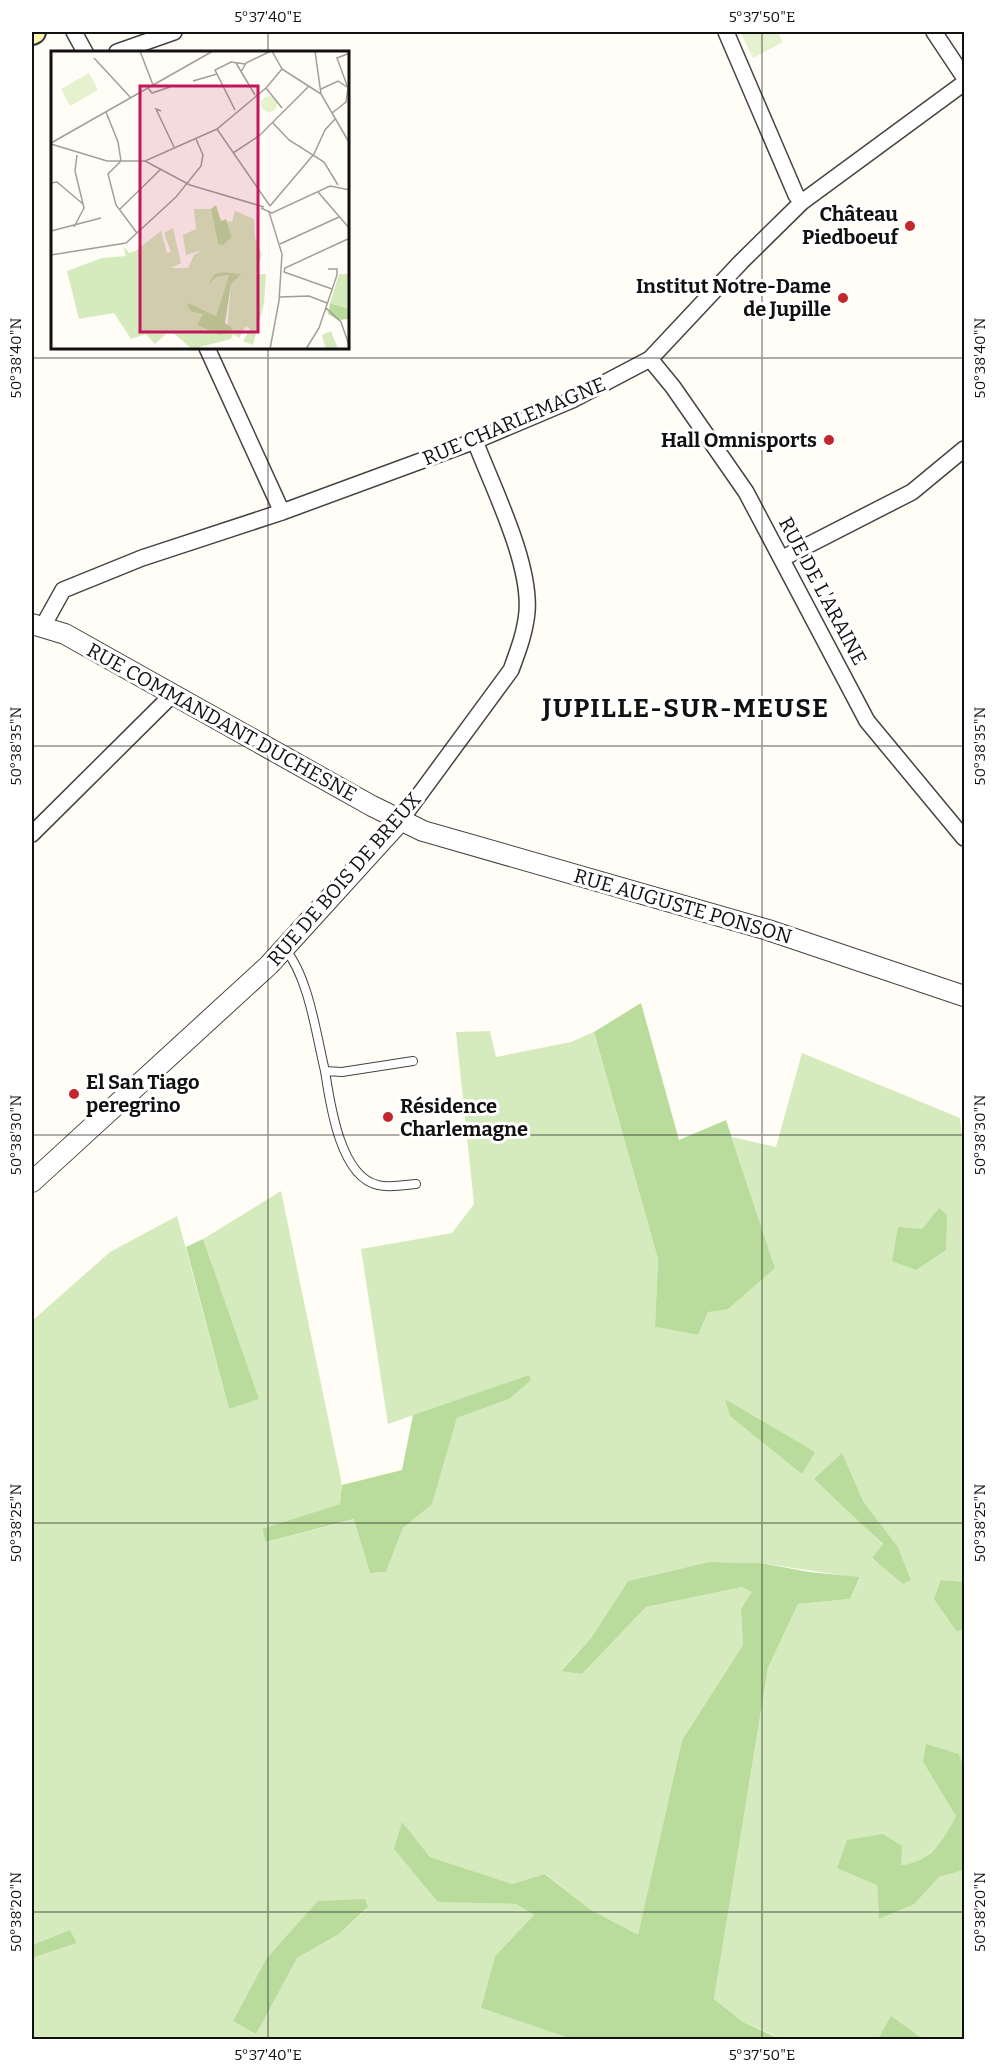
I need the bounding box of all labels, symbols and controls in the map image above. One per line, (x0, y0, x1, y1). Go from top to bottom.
text: 5°37'40"E (234, 8, 302, 26)
text: 5°37'50"E (729, 8, 795, 26)
inset map (51, 51, 350, 350)
place label: Château Piedboeuf (802, 202, 900, 249)
marker: Château Piedboeuf (903, 219, 917, 233)
place label: Institut Notre-Dame de Jupille (636, 274, 831, 321)
marker: Institut Notre-Dame de Jupille (836, 291, 850, 305)
text: 50°38'40"N (7, 318, 25, 398)
text: 50°38'40"N (971, 318, 989, 398)
street label: RUE CHARLEMAGNE (419, 372, 609, 470)
place label: Hall Omnisports (661, 428, 817, 452)
marker: Hall Omnisports (822, 433, 836, 447)
street label: RUE DE L'ARAINE (774, 513, 872, 669)
street label: RUE COMMANDANT DUCHESNE (83, 638, 361, 806)
district label: JUPILLE-SUR-MEUSE (540, 693, 830, 724)
text: 50°38'35"N (7, 706, 25, 785)
text: 50°38'35"N (971, 706, 989, 785)
street label: RUE DE BOIS DE BREUX (262, 787, 426, 971)
street label: RUE AUGUSTE PONSON (571, 863, 795, 949)
place label: El San Tiago peregrino (86, 1070, 200, 1117)
marker: El San Tiago peregrino (67, 1087, 81, 1101)
place label: Résidence Charlemagne (400, 1094, 528, 1141)
text: 50°38'30"N (7, 1095, 25, 1175)
text: 50°38'30"N (971, 1095, 989, 1175)
marker: Résidence Charlemagne (381, 1110, 395, 1124)
text: 50°38'25"N (7, 1484, 25, 1562)
text: 50°38'25"N (971, 1484, 989, 1562)
text: 50°38'20"N (7, 1872, 25, 1952)
text: 50°38'20"N (971, 1872, 989, 1952)
text: 5°37'40"E (234, 2046, 302, 2064)
text: 5°37'50"E (729, 2046, 795, 2064)

